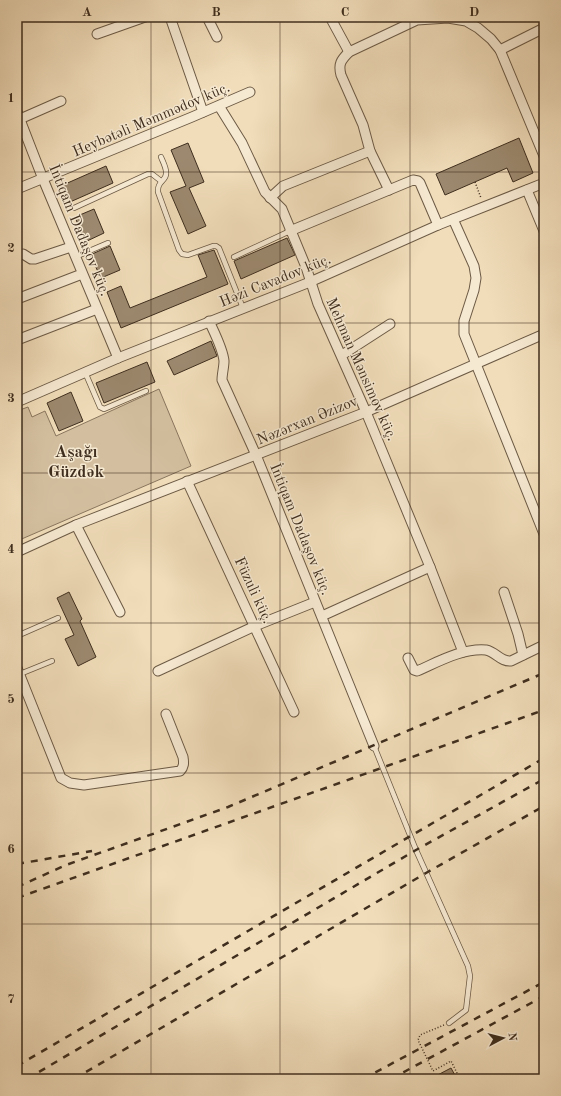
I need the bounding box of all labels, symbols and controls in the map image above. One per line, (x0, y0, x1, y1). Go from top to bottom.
text: A (82, 6, 92, 19)
text: B (211, 6, 221, 19)
text: C (341, 6, 349, 19)
text: D (469, 6, 479, 19)
street label: Heybətəli Məmmədov küç. (71, 80, 232, 160)
text: 1 (7, 92, 15, 105)
street label: İntiqam Dadaşov küç. (45, 161, 115, 299)
text: 2 (7, 242, 15, 255)
street label: Həzi Cavadov küç. (218, 252, 333, 311)
street label: Mehman Mənsimov küç. (322, 296, 399, 443)
text: 3 (7, 392, 15, 405)
street label: Nəzərxan Əzizov (255, 394, 360, 449)
district label: Aşağı Güzdək (48, 444, 105, 481)
street label: İntiqam Dadaşov küç. (266, 460, 336, 598)
text: 4 (7, 543, 15, 556)
street label: Füzuli küç. (231, 555, 275, 626)
text: 5 (7, 693, 15, 706)
text: 6 (7, 843, 15, 856)
text: 7 (7, 993, 15, 1006)
north arrow (483, 1018, 523, 1058)
text: N (505, 1032, 517, 1042)

